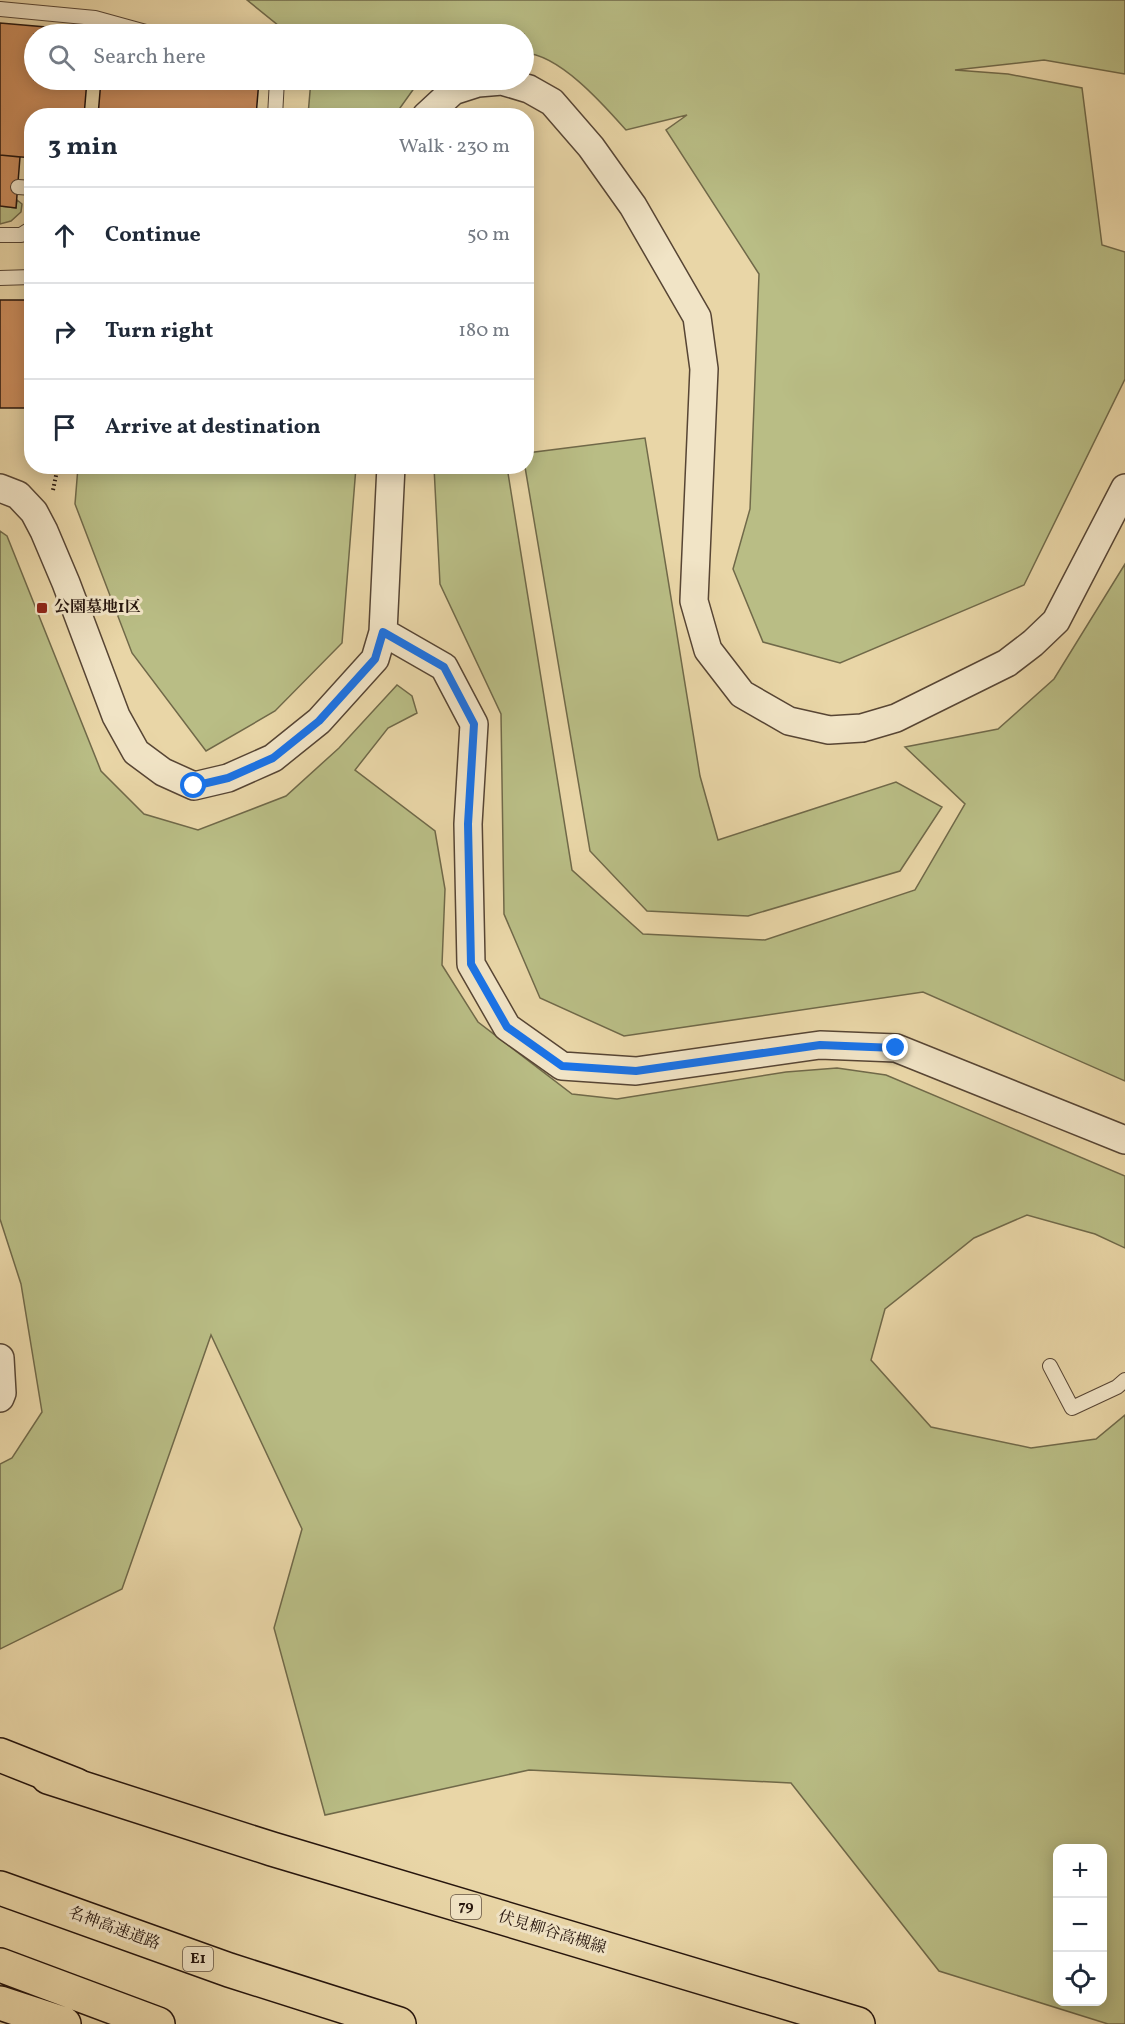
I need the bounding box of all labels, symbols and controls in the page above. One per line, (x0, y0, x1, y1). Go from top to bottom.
search box (24, 24, 534, 90)
icon: search (45, 41, 78, 74)
text: Search here (93, 42, 206, 73)
text: 3 min (48, 129, 118, 165)
text: Walk · 230 m (399, 133, 510, 161)
icon: ahead (48, 219, 81, 252)
text: Continue (105, 220, 201, 251)
text: 50 m (467, 221, 510, 249)
icon: right (48, 315, 81, 348)
text: Turn right (105, 316, 213, 347)
text: 180 m (458, 317, 510, 345)
icon: arrive (48, 411, 81, 444)
text: Arrive at destination (105, 412, 321, 443)
place label: 公園墓地1区 (54, 597, 140, 619)
marker: 公園墓地1区 (35, 601, 49, 615)
route start (180, 772, 206, 798)
route end (882, 1034, 908, 1060)
map controls (1053, 1844, 1107, 2006)
button: + (1053, 1844, 1107, 1898)
road number: 79 (451, 1895, 481, 1919)
button: − (1053, 1898, 1107, 1952)
street label: 名神高速道路 (65, 1902, 163, 1956)
street label: 伏見柳谷高槻線 (495, 1906, 609, 1960)
road number: E1 (183, 1947, 213, 1971)
button: locate (1053, 1952, 1107, 2006)

